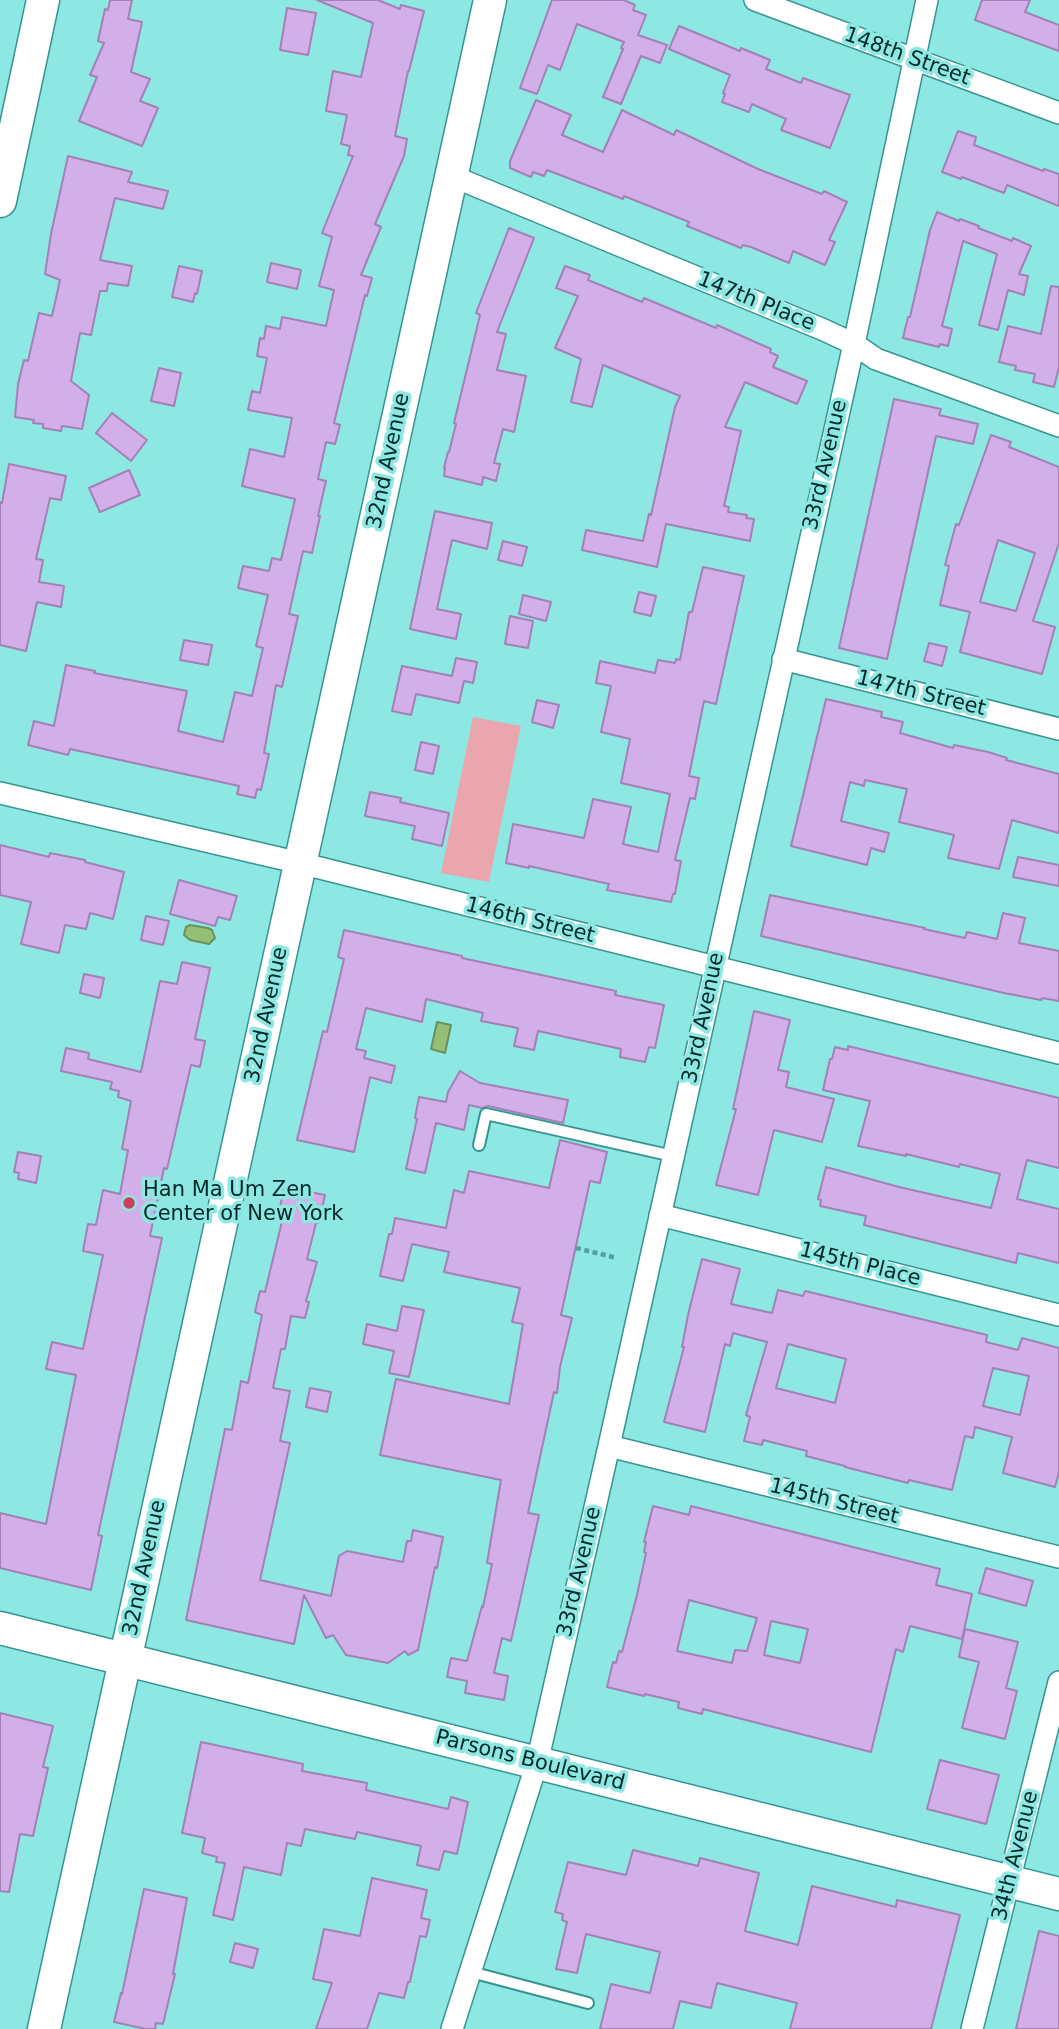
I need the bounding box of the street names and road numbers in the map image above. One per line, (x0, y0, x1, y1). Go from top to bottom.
street label: 148th Street (841, 23, 973, 91)
street label: 147th Place (694, 267, 818, 337)
street label: 32nd Avenue (362, 391, 416, 531)
street label: 33rd Avenue (799, 397, 853, 533)
street label: 147th Street (854, 666, 988, 722)
street label: 146th Street (463, 893, 597, 949)
street label: 32nd Avenue (240, 945, 294, 1085)
street label: 33rd Avenue (678, 950, 730, 1086)
street label: 145th Place (797, 1238, 923, 1292)
street label: 145th Street (767, 1474, 901, 1530)
street label: 32nd Avenue (118, 1498, 172, 1638)
street label: 33rd Avenue (553, 1504, 607, 1640)
street label: Parsons Boulevard (433, 1725, 627, 1797)
street label: 34th Avenue (988, 1788, 1044, 1924)

